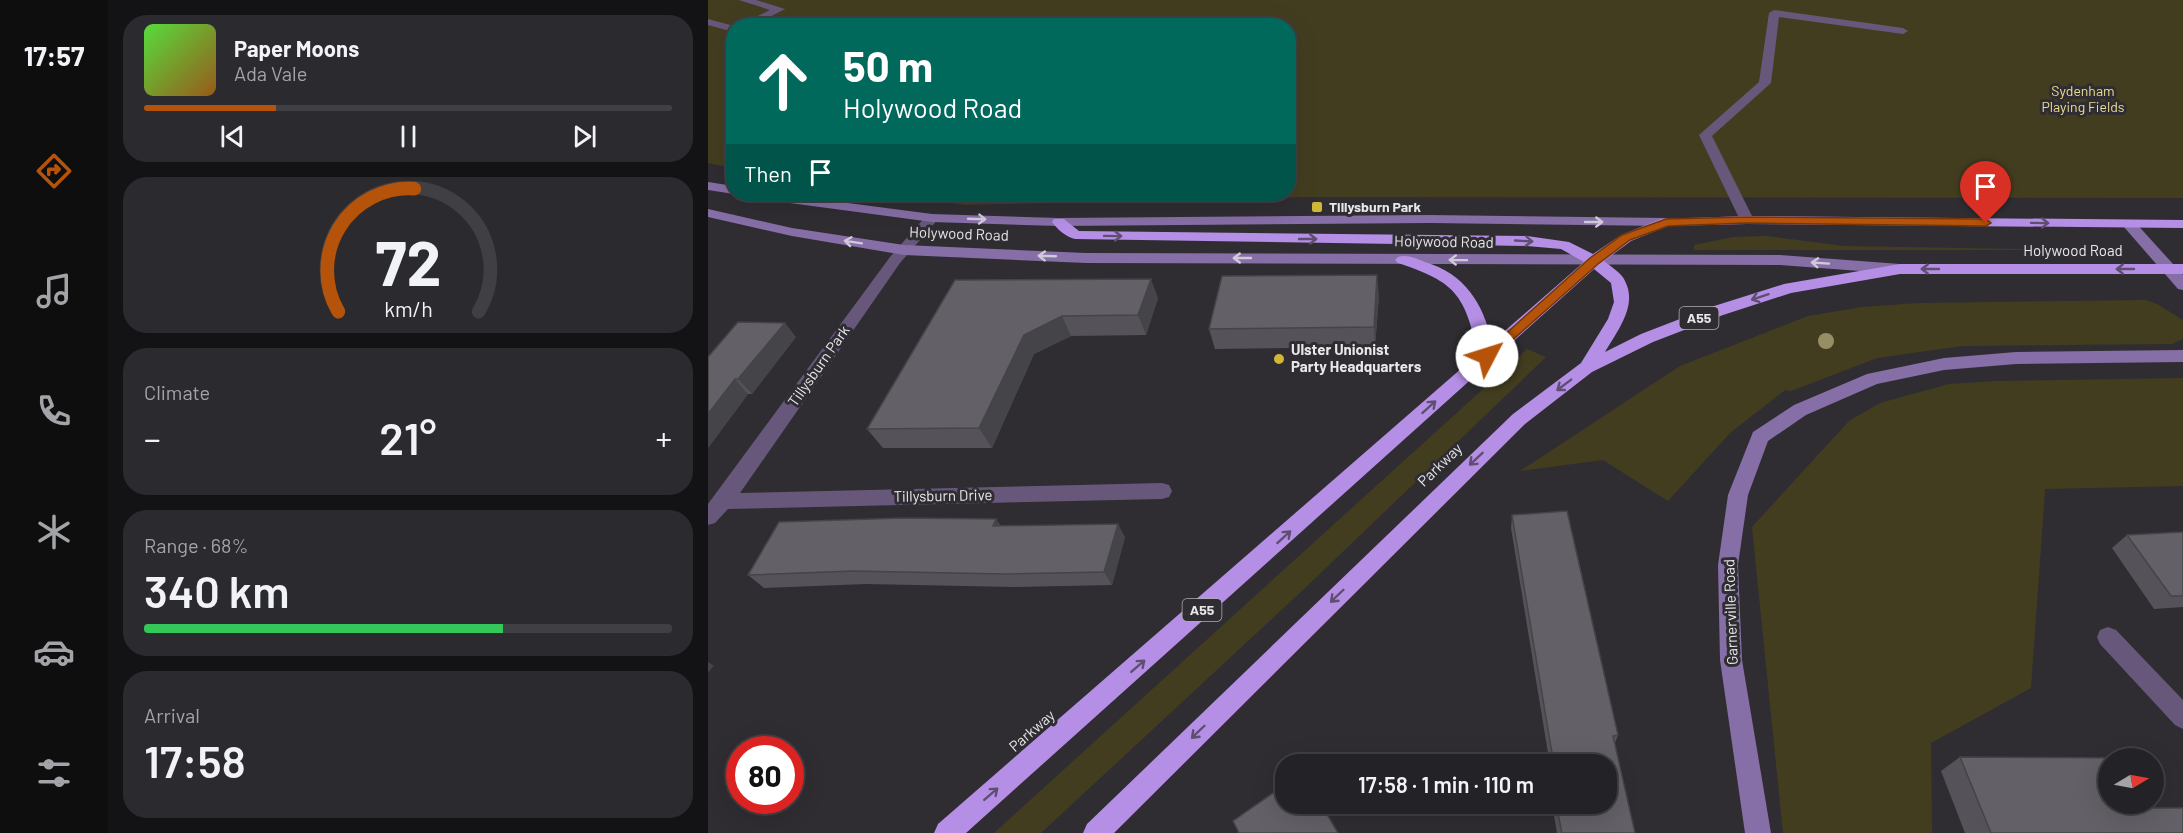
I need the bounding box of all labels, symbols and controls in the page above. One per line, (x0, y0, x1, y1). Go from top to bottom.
text: Paper Moons (234, 35, 359, 61)
text: 17:57 (24, 39, 84, 71)
text: 50 m (843, 40, 933, 90)
icon: ahead (744, 42, 822, 120)
text: Ada Vale (234, 61, 307, 85)
park label: Sydenham Playing Fields (2041, 82, 2125, 115)
text: Holywood Road (843, 91, 1022, 123)
icon: previous (216, 120, 249, 153)
icon: pause (392, 120, 425, 153)
icon: next (568, 120, 601, 153)
icon: directions (33, 150, 75, 192)
icon: arrive (804, 156, 837, 189)
text: Then (744, 160, 792, 186)
pin (1960, 161, 2011, 223)
icon: arrive (1969, 170, 2002, 203)
place label: Tillysburn Park (1329, 198, 1421, 215)
marker: Tillysburn Park (1310, 200, 1324, 214)
one-way arrow (966, 214, 986, 225)
one-way arrow (1583, 216, 1603, 228)
one-way arrow (2029, 217, 2049, 229)
street label: Holywood Road (909, 222, 1009, 244)
text: 72 (375, 224, 441, 298)
one-way arrow (1102, 231, 1122, 242)
street label: Holywood Road (1394, 231, 1494, 251)
one-way arrow (1297, 234, 1317, 245)
one-way arrow (843, 236, 863, 247)
one-way arrow (1513, 236, 1533, 247)
street label: Holywood Road (2023, 241, 2123, 259)
one-way arrow (1037, 250, 1057, 261)
one-way arrow (1232, 252, 1252, 264)
one-way arrow (1448, 254, 1468, 266)
one-way arrow (1811, 257, 1831, 268)
one-way arrow (1920, 263, 1940, 275)
one-way arrow (2115, 263, 2135, 275)
icon: music (33, 270, 75, 312)
one-way arrow (1751, 292, 1770, 303)
text: km/h (384, 296, 432, 321)
road number: A55 (1680, 307, 1718, 329)
street label: Tillysburn Park (784, 321, 853, 409)
position arrow (1455, 324, 1519, 388)
place label: Ulster Unionist Party Headquarters (1291, 340, 1422, 375)
marker: Ulster Unionist Party Headquarters (1272, 352, 1286, 366)
one-way arrow (1557, 379, 1573, 391)
text: Climate (144, 380, 210, 404)
icon: phone (33, 390, 75, 432)
one-way arrow (1421, 400, 1436, 414)
text: 21° (379, 410, 437, 464)
text: − (144, 418, 161, 458)
text: + (655, 418, 672, 458)
street label: Parkway (1413, 439, 1465, 490)
one-way arrow (1469, 452, 1484, 466)
street label: Tillysburn Drive (893, 485, 993, 505)
icon: climate (33, 511, 75, 553)
one-way arrow (1276, 530, 1291, 544)
text: Range · 68% (144, 533, 248, 557)
street label: Garnerville Road (1719, 559, 1741, 665)
text: 340 km (144, 563, 290, 617)
one-way arrow (1330, 588, 1345, 603)
road number: A55 (1182, 599, 1222, 621)
icon: car (33, 631, 75, 673)
one-way arrow (1130, 659, 1145, 673)
text: Arrival (144, 703, 200, 727)
street label: Parkway (1005, 705, 1058, 755)
one-way arrow (1191, 725, 1206, 740)
text: 17:58 (144, 733, 246, 787)
speed limit sign: 80 (726, 736, 804, 814)
north arrow (2098, 748, 2164, 814)
map controls (2098, 748, 2164, 814)
icon: filters (33, 752, 75, 794)
text: 17:58 · 1 min · 110 m (1358, 771, 1534, 797)
one-way arrow (983, 787, 998, 801)

